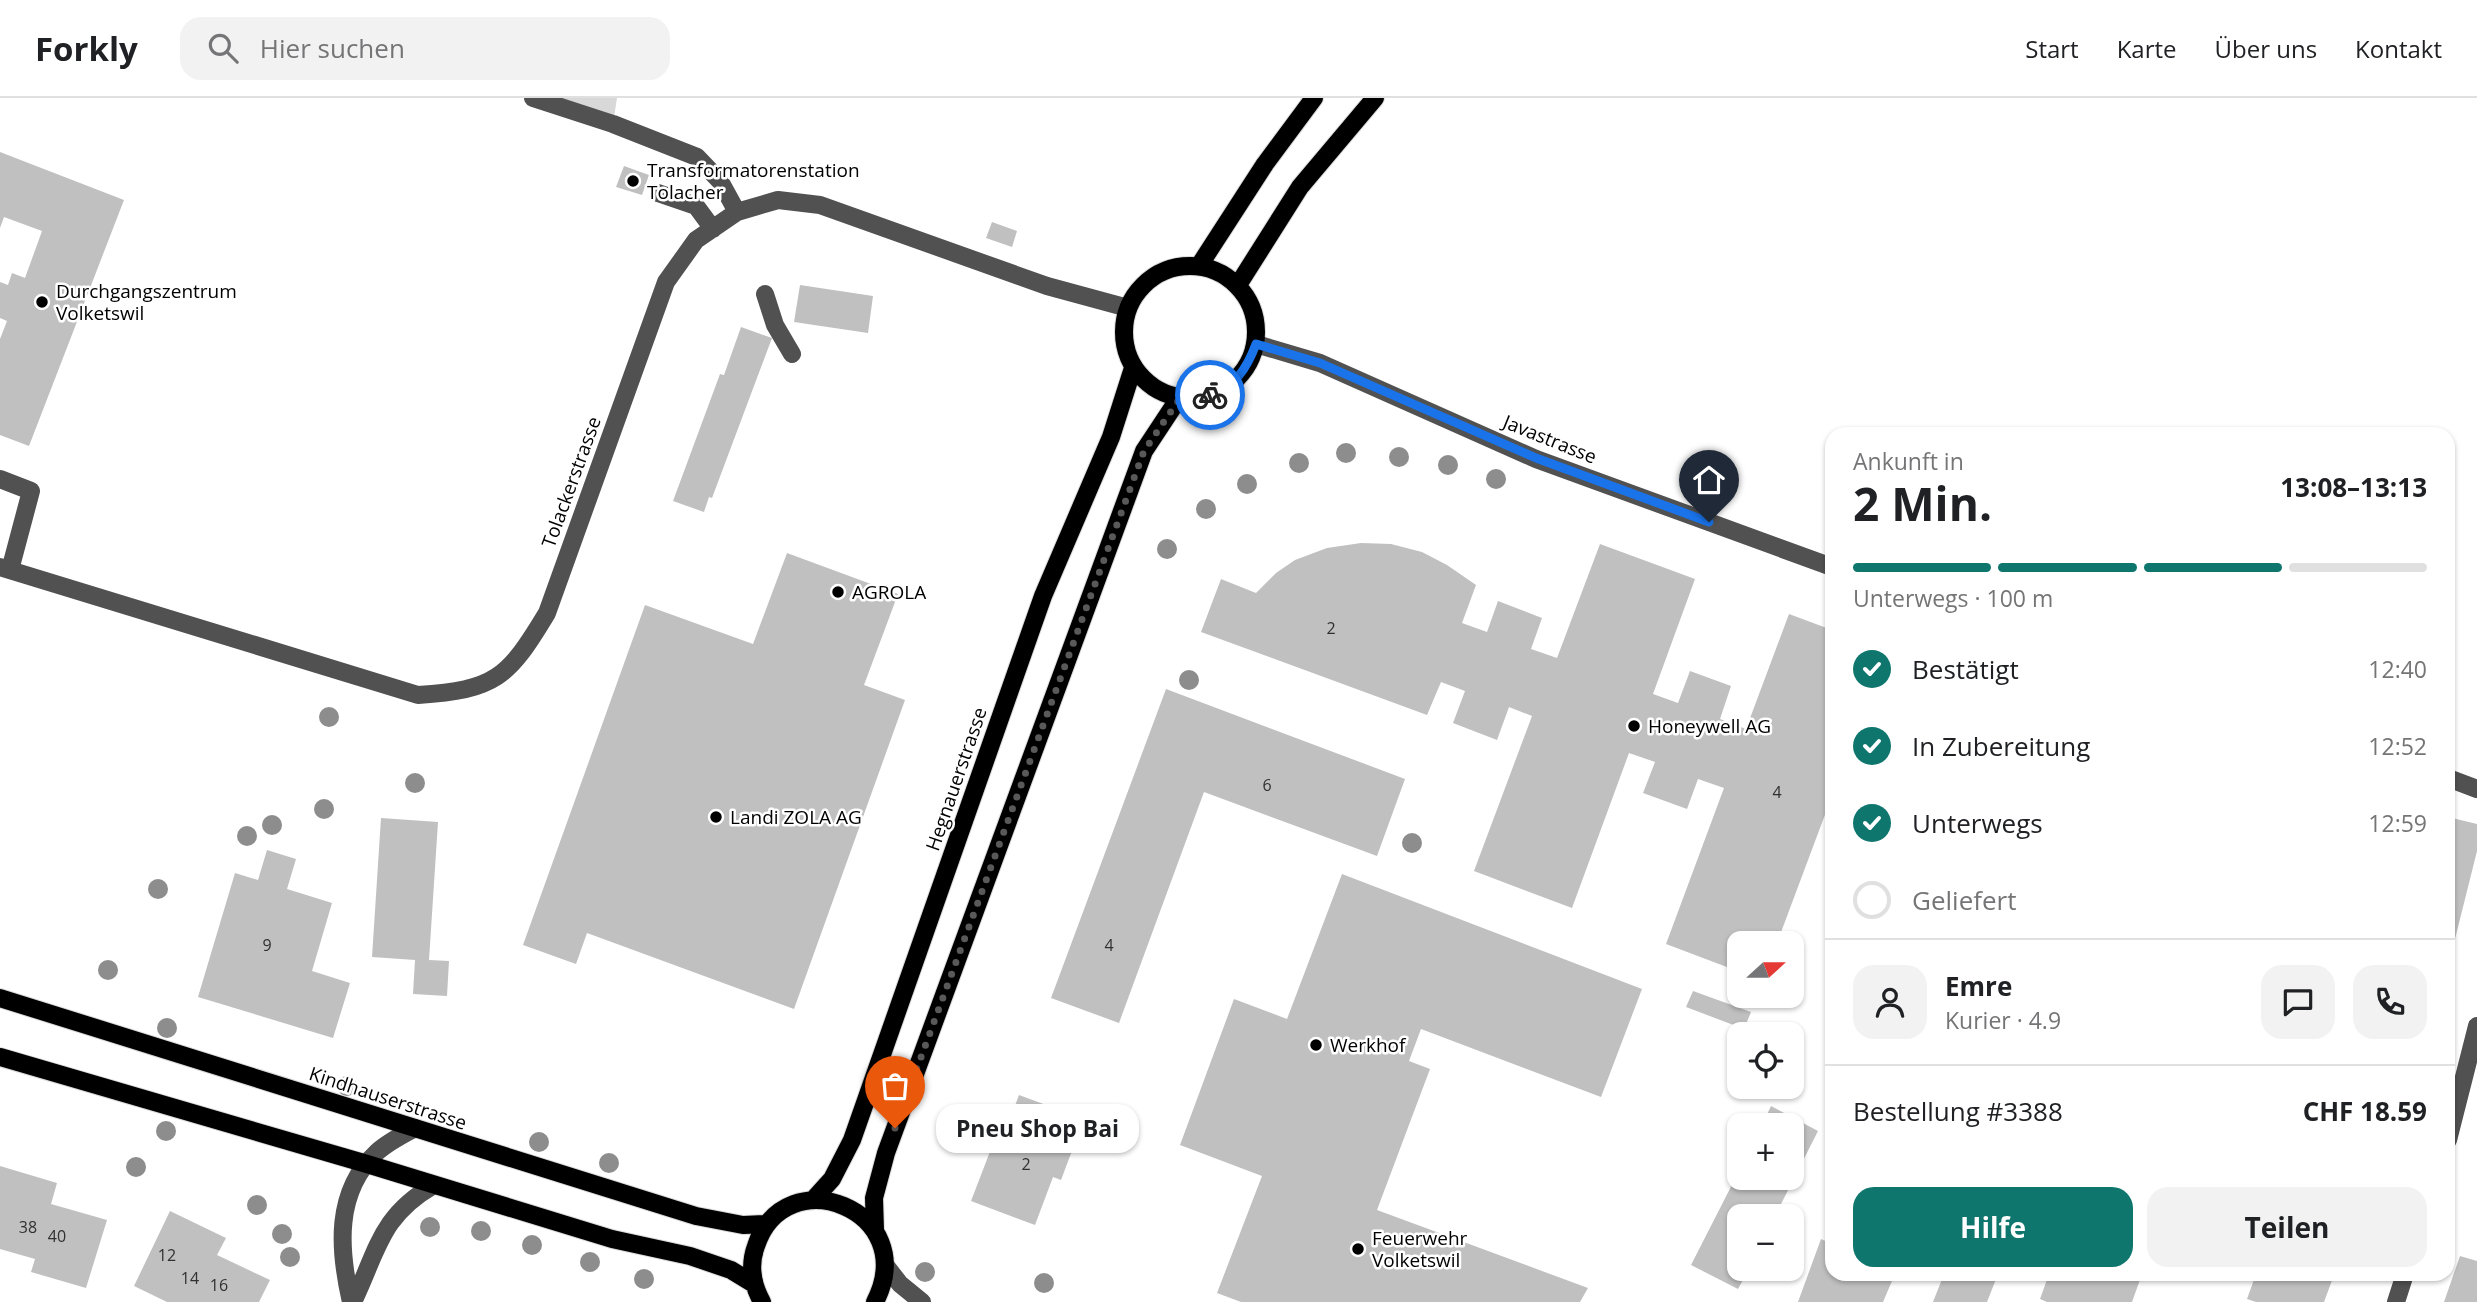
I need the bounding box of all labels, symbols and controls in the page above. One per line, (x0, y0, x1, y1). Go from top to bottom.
search box (180, 17, 670, 80)
text: Forkly (35, 26, 138, 71)
icon: search (204, 29, 242, 67)
text: Hier suchen (260, 30, 405, 66)
text: Start (2025, 32, 2079, 65)
text: Karte (2117, 32, 2177, 65)
text: Über uns (2215, 32, 2317, 65)
text: Kontakt (2355, 32, 2442, 65)
place label: Transformatorenstation Tolacher (647, 157, 860, 205)
marker: Transformatorenstation Tolacher (625, 173, 641, 189)
place label: Durchgangszentrum Volketswil (56, 278, 237, 326)
marker: Durchgangszentrum Volketswil (34, 294, 50, 310)
courier (1175, 360, 1245, 430)
icon: bike (1191, 376, 1229, 414)
street label: Javastrasse (1498, 408, 1601, 470)
street label: Tolackerstrasse (535, 413, 607, 551)
text: Ankunft in (1853, 445, 1964, 477)
pin (1679, 450, 1739, 522)
icon: home (1690, 461, 1728, 499)
text: 13:08–13:13 (2280, 469, 2427, 505)
text: 2 Min. (1853, 472, 1992, 534)
place label: AGROLA (852, 579, 926, 605)
text: Unterwegs · 100 m (1853, 582, 2053, 614)
marker: AGROLA (830, 584, 846, 600)
house number: 2 (1326, 617, 1336, 639)
icon: check (1853, 650, 1891, 688)
text: Bestätigt (1912, 651, 2019, 687)
text: 12:40 (2368, 653, 2427, 685)
street label: Hegnauerstrasse (919, 704, 993, 854)
place label: Honeywell AG (1648, 713, 1771, 739)
marker: Honeywell AG (1626, 718, 1642, 734)
icon: check (1853, 727, 1891, 765)
text: In Zubereitung (1912, 728, 2090, 764)
text: 12:52 (2368, 730, 2427, 762)
house number: 6 (1262, 774, 1272, 796)
house number: 4 (1772, 781, 1782, 803)
place label: Landi ZOLA AG (730, 804, 862, 830)
icon: check (1853, 804, 1891, 842)
text: Unterwegs (1912, 805, 2043, 841)
text: 12:59 (2368, 807, 2427, 839)
marker: Landi ZOLA AG (708, 809, 724, 825)
text: Geliefert (1912, 882, 2016, 918)
north arrow (1727, 931, 1804, 1008)
map controls (1727, 931, 1804, 1281)
house number: 9 (262, 934, 272, 956)
house number: 4 (1104, 934, 1114, 956)
button: person (1853, 965, 1927, 1039)
button: chat (2261, 965, 2335, 1039)
button: phone (2353, 965, 2427, 1039)
text: Emre (1945, 968, 2012, 1004)
text: Kurier · 4.9 (1945, 1004, 2061, 1036)
button: locate (1727, 1022, 1804, 1099)
place label: Werkhof (1330, 1032, 1407, 1058)
marker: Werkhof (1308, 1037, 1324, 1053)
pin (865, 1056, 925, 1128)
street label: Kindhauserstrasse (306, 1060, 470, 1136)
icon: bag (876, 1067, 914, 1105)
text: Bestellung #3388 (1853, 1093, 2063, 1129)
text: CHF 18.59 (2303, 1093, 2427, 1129)
callout: Pneu Shop Bai (937, 1104, 1140, 1152)
text: Pneu Shop Bai (956, 1112, 1119, 1144)
button: + (1727, 1113, 1804, 1190)
house number: 2 (1021, 1153, 1031, 1175)
button: Hilfe (1853, 1187, 2133, 1267)
button: Teilen (2147, 1187, 2427, 1267)
button: − (1727, 1204, 1804, 1281)
house number: 38 (19, 1216, 37, 1238)
house number: 40 (48, 1225, 66, 1247)
place label: Feuerwehr Volketswil (1372, 1225, 1468, 1273)
marker: Feuerwehr Volketswil (1350, 1241, 1366, 1257)
house number: 12 (158, 1244, 176, 1266)
house number: 14 (181, 1267, 199, 1289)
house number: 16 (210, 1274, 228, 1296)

